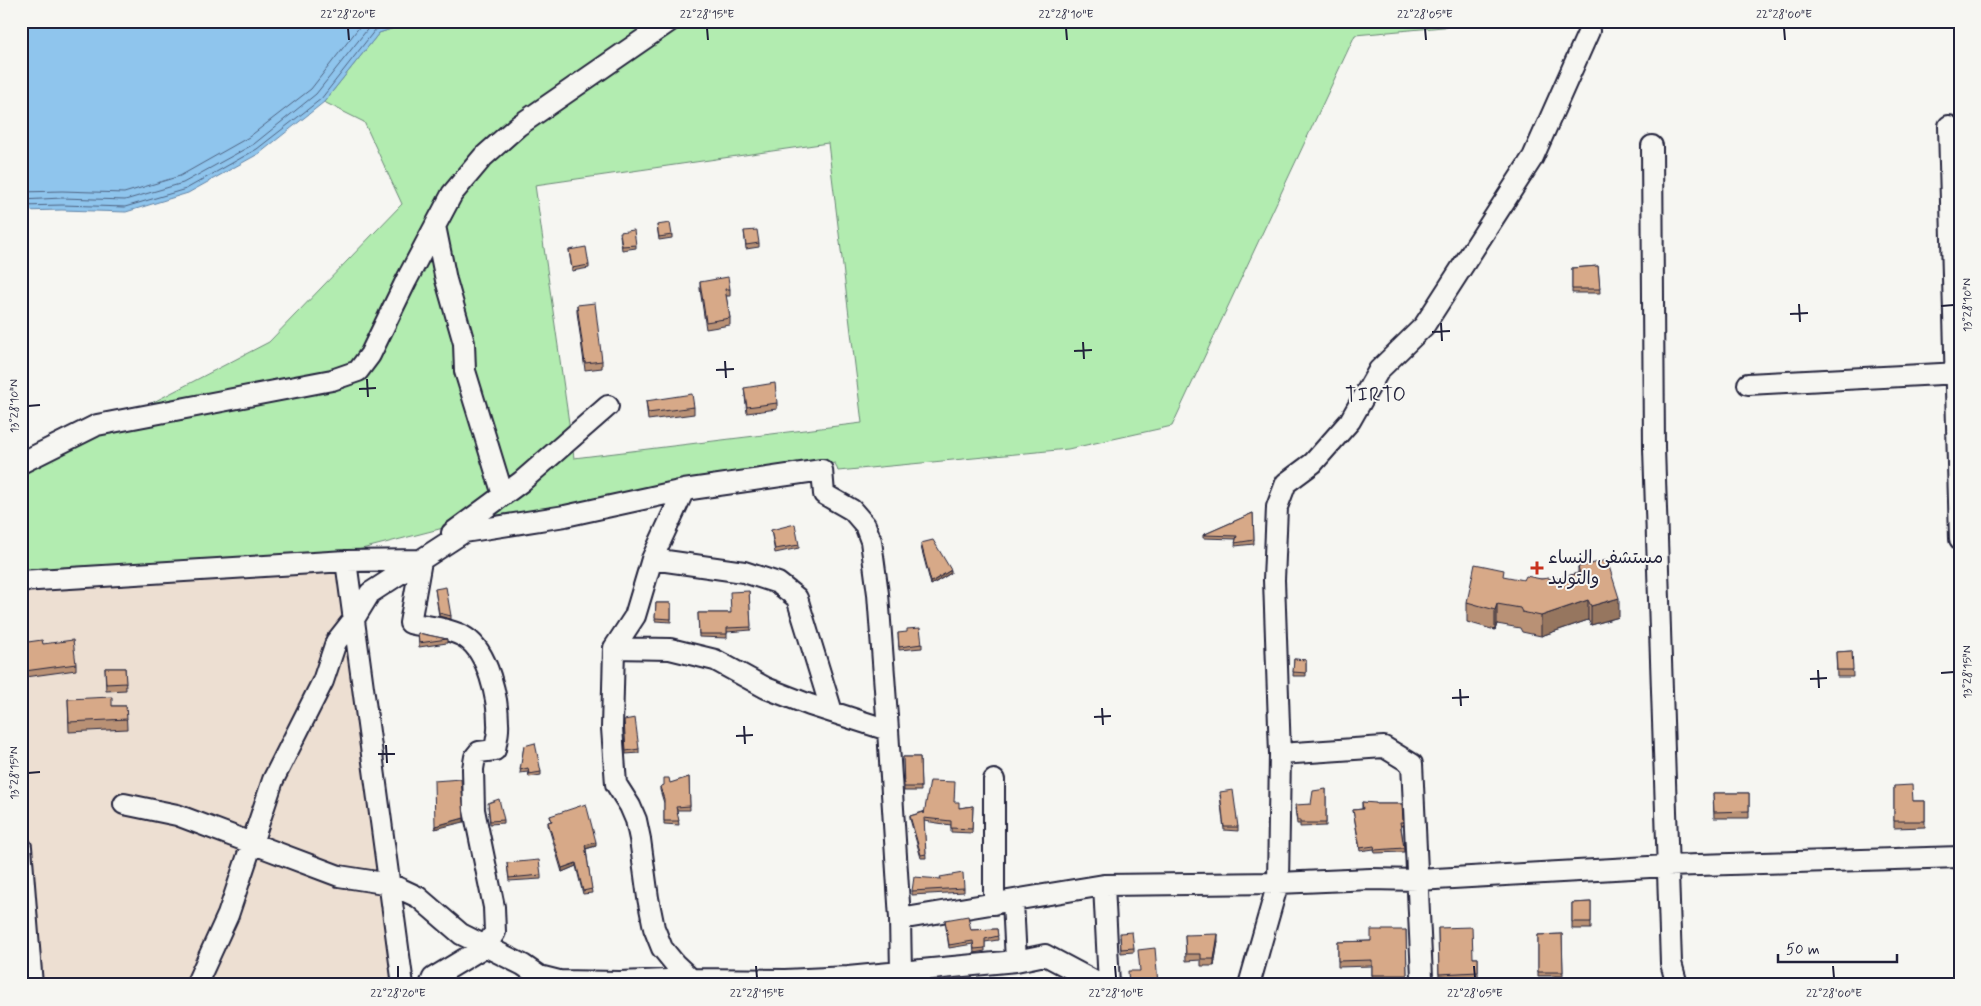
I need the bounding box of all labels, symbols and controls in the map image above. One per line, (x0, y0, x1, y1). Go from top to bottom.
text: 22°28'20"E (320, 7, 376, 23)
text: 22°28'15"E (680, 7, 734, 23)
text: 22°28'10"E (1039, 7, 1093, 23)
text: 22°28'05"E (1397, 7, 1453, 23)
text: 22°28'00"E (1756, 7, 1812, 23)
text: 13°28'10"N (1960, 278, 1976, 332)
text: 13°28'10"N (7, 379, 23, 433)
district label: TIRTO (1345, 382, 1407, 409)
place label: مستشفى النساء والتوليد (1548, 546, 1663, 591)
marker: مستشفى النساء والتوليد (1530, 561, 1544, 575)
text: 13°28'15"N (1960, 645, 1976, 699)
text: 13°28'15"N (7, 746, 23, 800)
scale bar (1778, 931, 1897, 963)
text: 50 m (1786, 940, 1820, 960)
text: 22°28'20"E (370, 986, 426, 1002)
text: 22°28'15"E (730, 986, 784, 1002)
text: 22°28'10"E (1089, 986, 1143, 1002)
text: 22°28'05"E (1447, 986, 1503, 1002)
text: 22°28'00"E (1806, 986, 1862, 1002)

